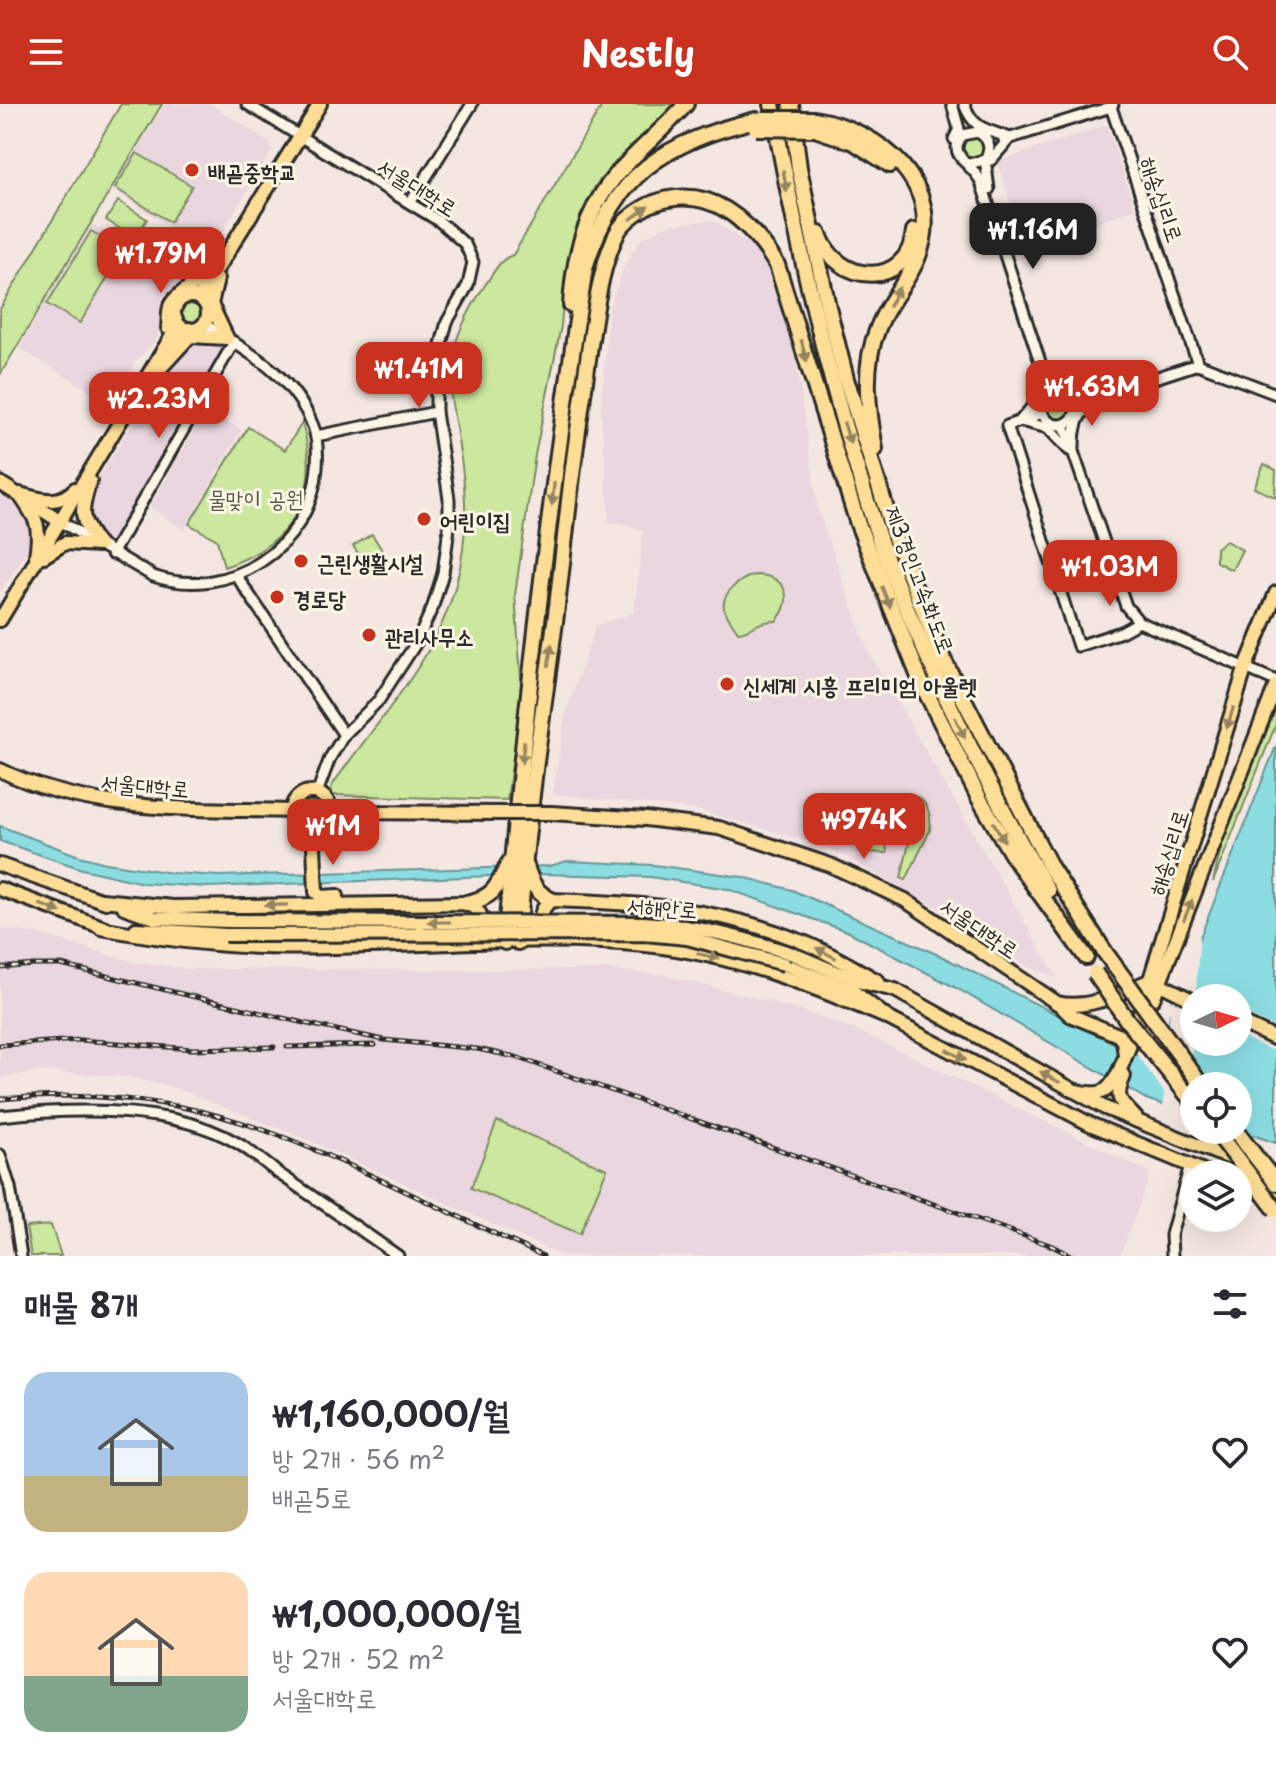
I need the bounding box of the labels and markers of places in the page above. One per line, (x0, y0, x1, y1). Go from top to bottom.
place label: 배곧중학교 (208, 154, 297, 187)
marker: 배곧중학교 (183, 161, 201, 179)
pin: ₩1.16M (968, 203, 1098, 271)
pin: ₩1.79M (96, 227, 226, 295)
pin: ₩1.41M (354, 342, 484, 410)
pin: ₩1.63M (1027, 360, 1157, 428)
pin: ₩2.23M (94, 372, 224, 440)
place label: 어린이집 (440, 503, 511, 536)
marker: 어린이집 (415, 510, 433, 528)
pin: ₩1.03M (1045, 540, 1175, 608)
place label: 근린생활시설 (317, 545, 424, 578)
marker: 근린생활시설 (292, 552, 310, 570)
place label: 경로당 (293, 581, 346, 614)
marker: 경로당 (268, 588, 286, 606)
place label: 관리사무소 (385, 619, 474, 652)
marker: 관리사무소 (360, 626, 378, 644)
place label: 신세계 시흥 프리미엄 아울렛 (743, 668, 977, 701)
marker: 신세계 시흥 프리미엄 아울렛 (718, 675, 736, 693)
pin: ₩974K (808, 793, 920, 861)
pin: ₩1M (294, 799, 372, 867)

